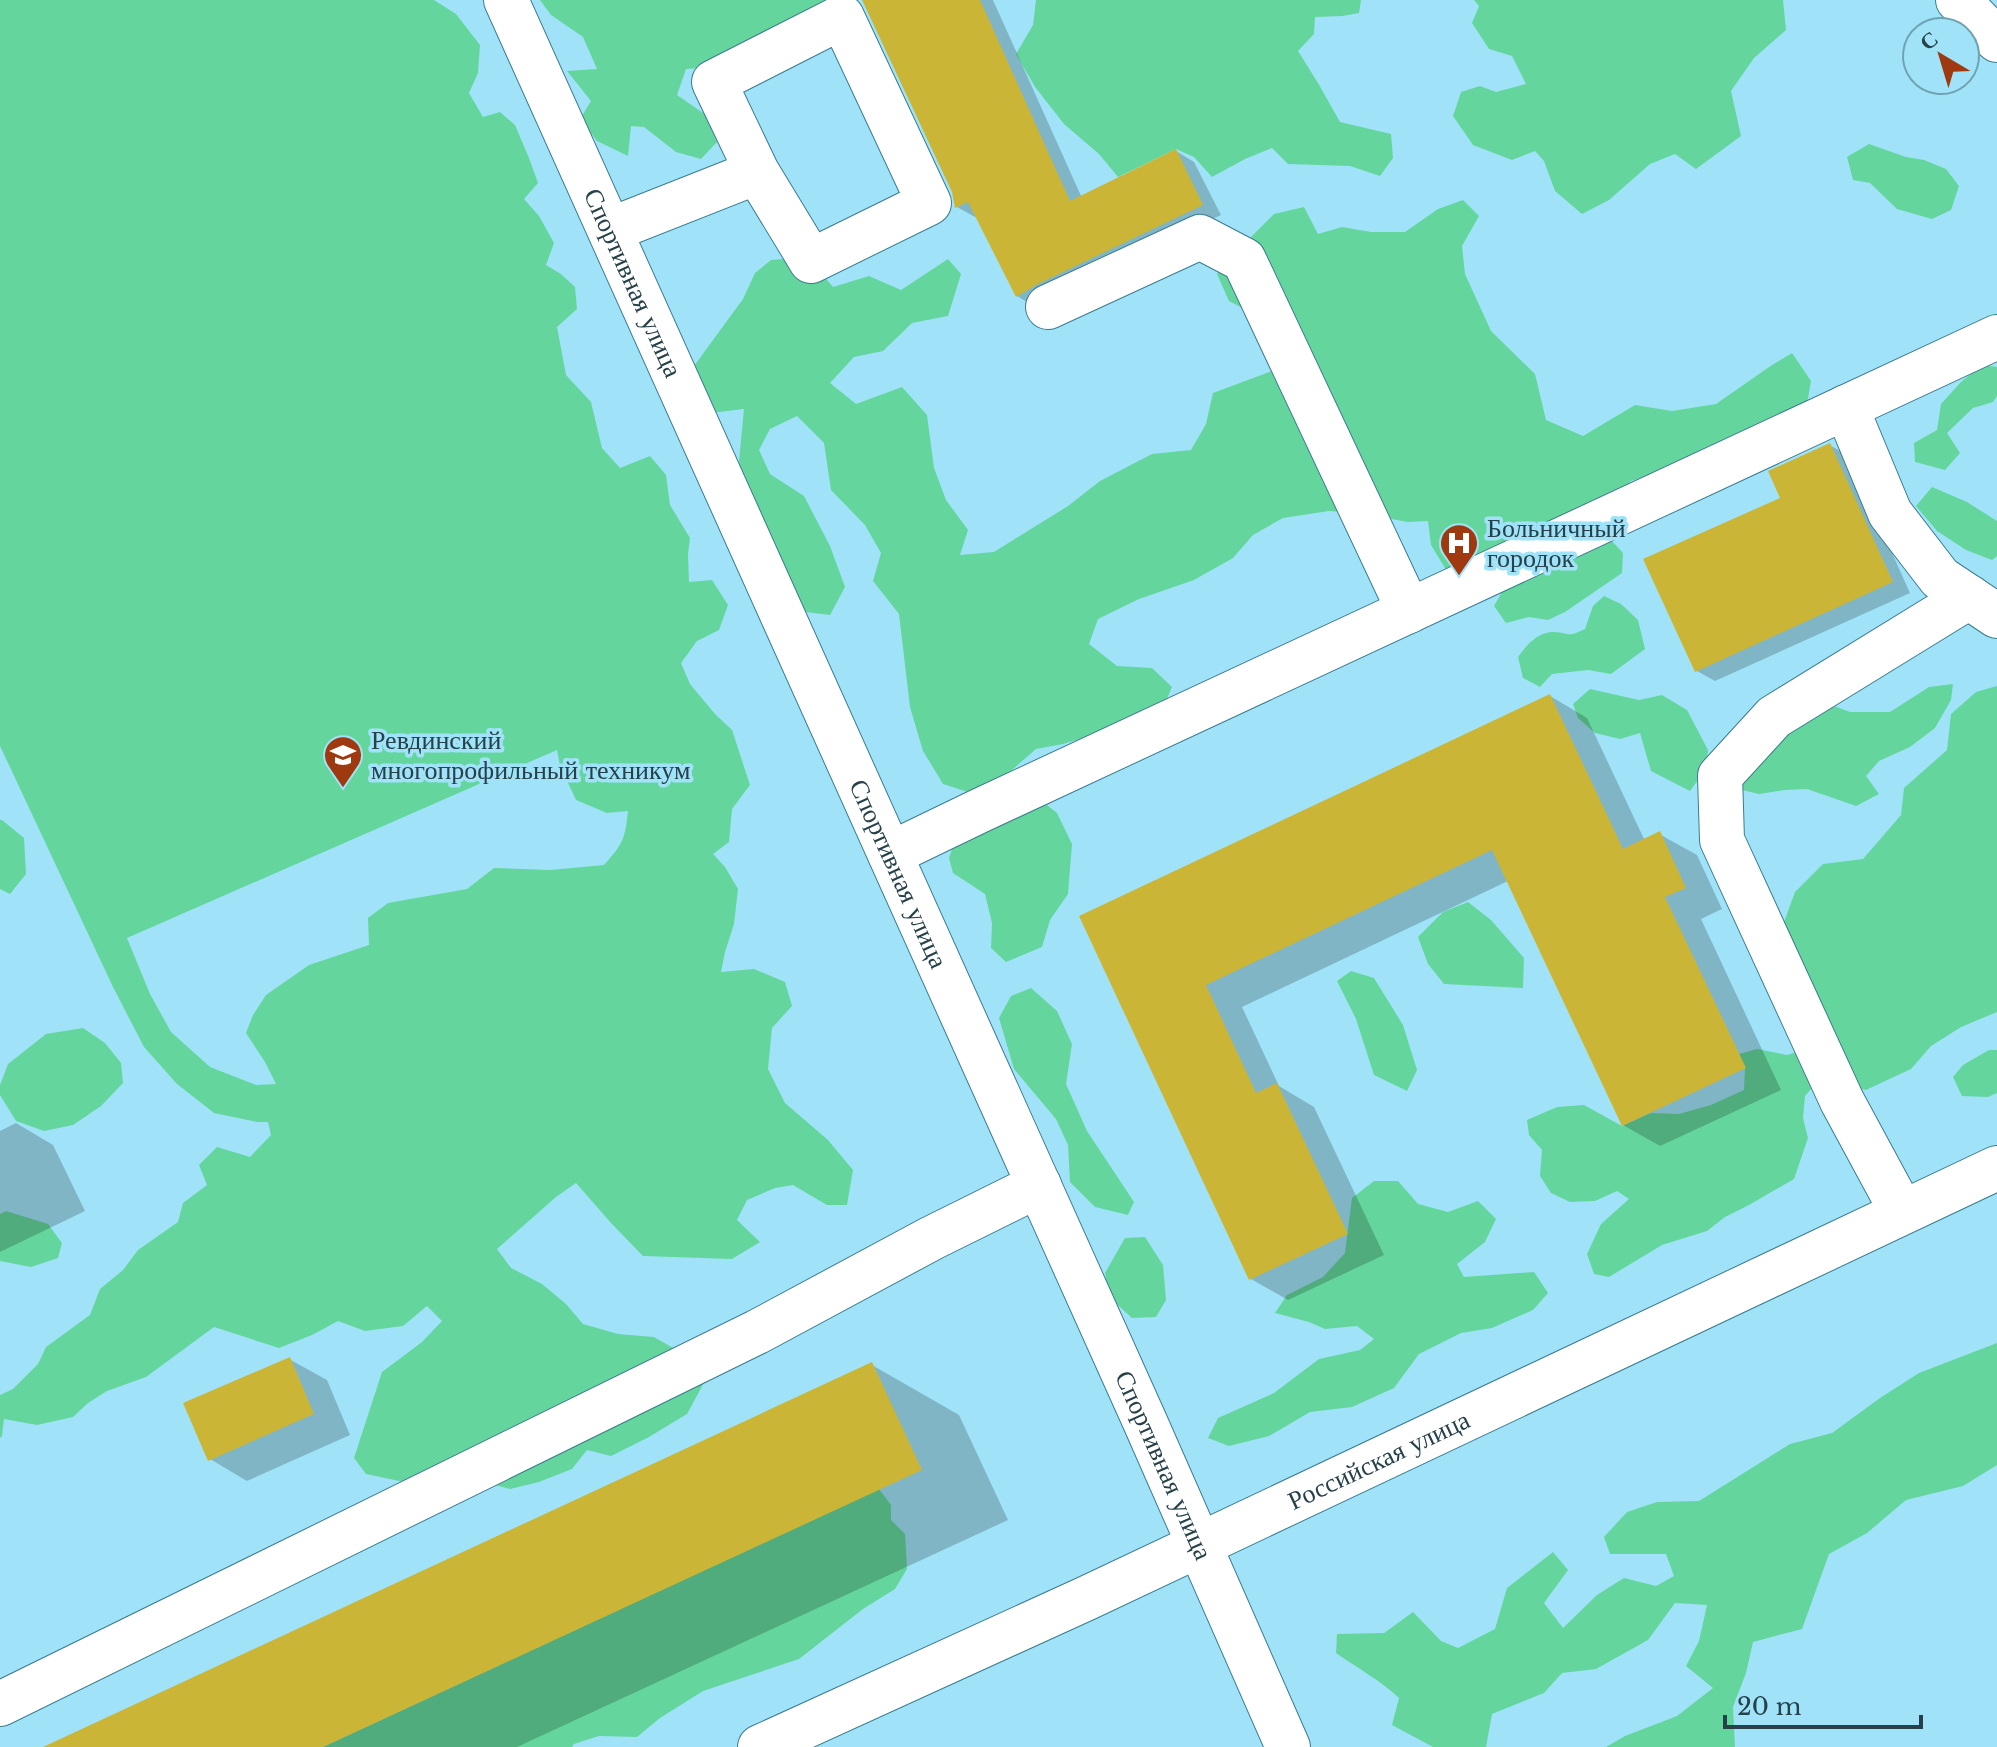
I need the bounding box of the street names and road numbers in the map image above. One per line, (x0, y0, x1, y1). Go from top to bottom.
street label: Спортивная улица (577, 183, 690, 383)
street label: Спортивная улица (842, 774, 955, 974)
street label: Спортивная улица (1108, 1365, 1220, 1565)
street label: Российская улица (1283, 1403, 1475, 1517)

